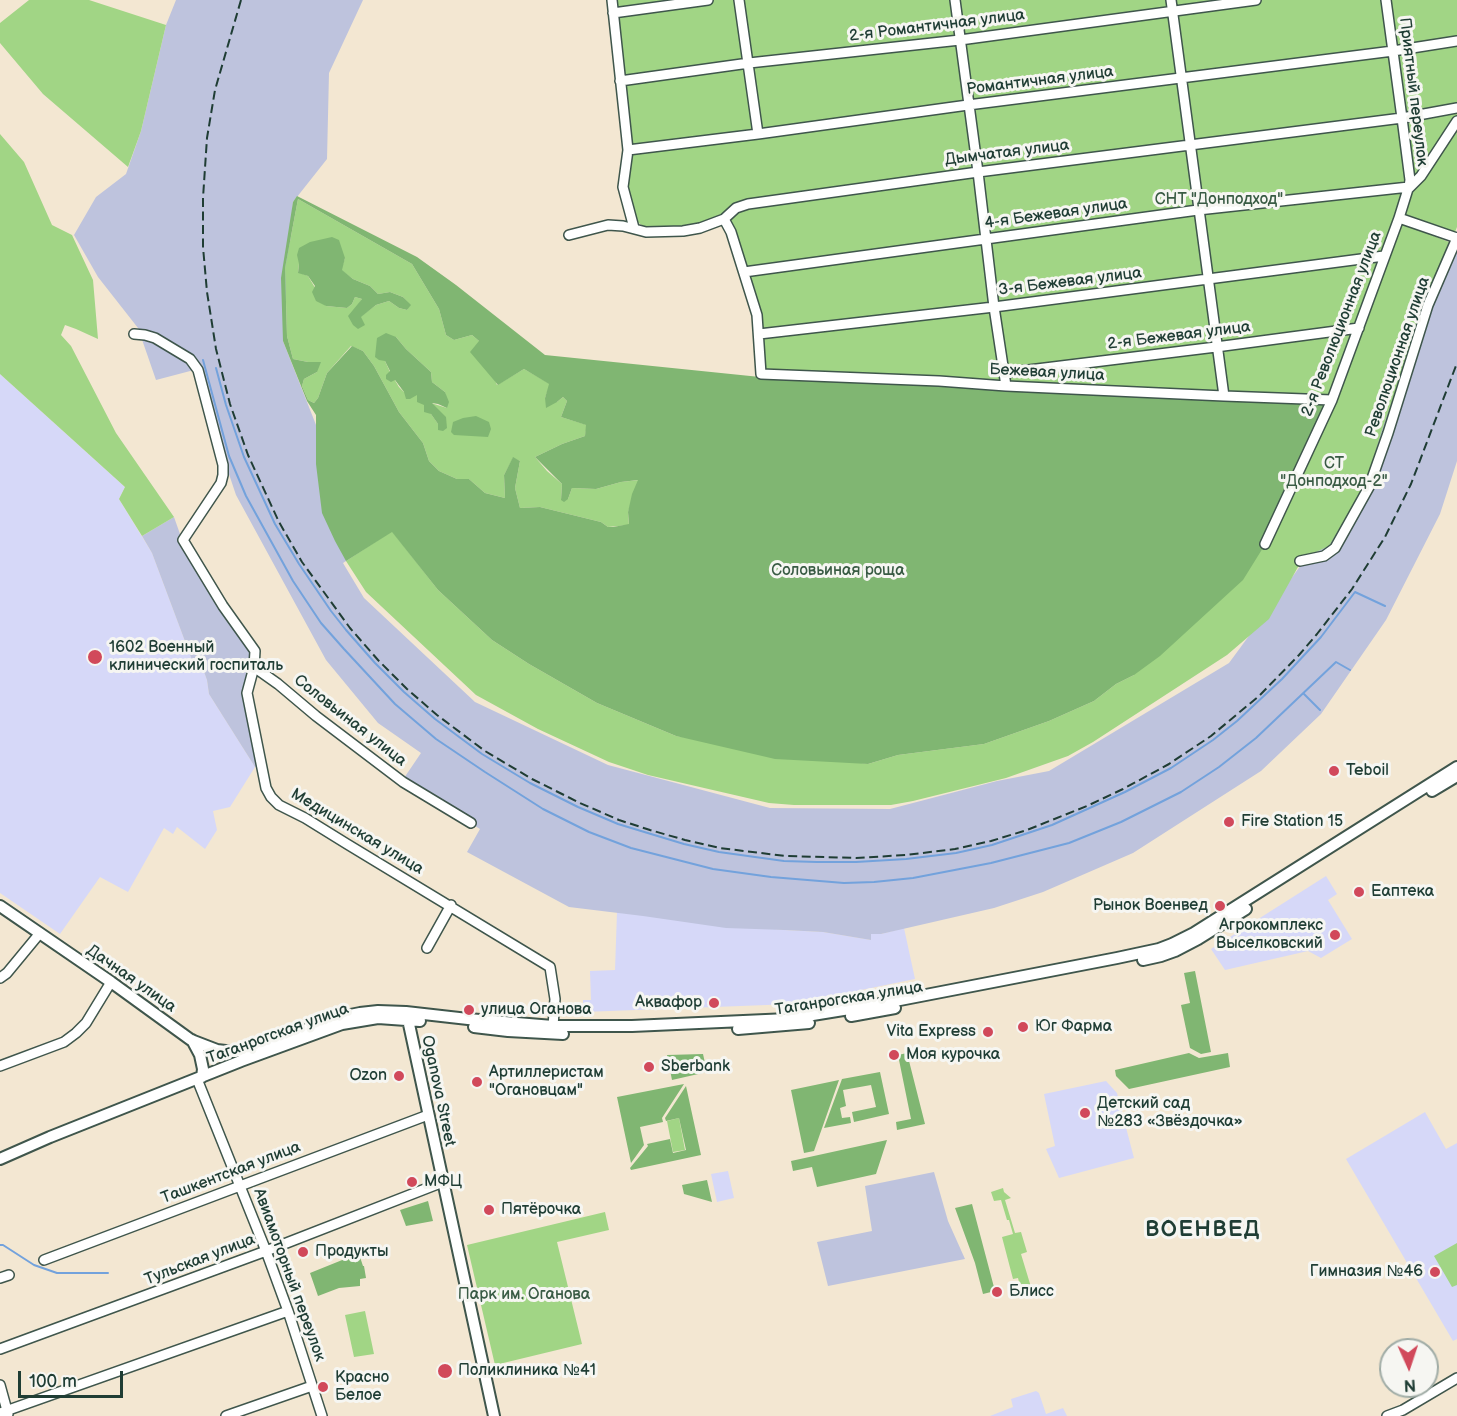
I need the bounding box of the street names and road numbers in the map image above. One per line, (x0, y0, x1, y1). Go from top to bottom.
street label: 2-я Романтичная улица (848, 6, 1026, 46)
street label: Приятный переулок (1394, 17, 1432, 167)
street label: Романтичная улица (965, 62, 1115, 100)
street label: Дымчатая улица (944, 136, 1070, 170)
street label: 4-я Бежевая улица (983, 194, 1129, 234)
street label: 2-я Революционная улица (1298, 229, 1386, 419)
street label: 3-я Бежевая улица (997, 264, 1143, 300)
street label: Революционная улица (1362, 274, 1434, 440)
street label: 2-я Бежевая улица (1106, 318, 1252, 354)
street label: Бежевая улица (989, 360, 1105, 386)
street label: Соловьиная улица (290, 671, 410, 771)
street label: Медицинская улица (287, 785, 427, 879)
street label: Дачная улица (82, 941, 180, 1017)
street label: Таганрогская улица (774, 978, 924, 1020)
street label: Таганрогская улица (205, 999, 351, 1069)
street label: Oganova Street (417, 1034, 459, 1148)
street label: Ташкентская улица (159, 1138, 303, 1208)
street label: Авиамоторный переулок (249, 1186, 329, 1364)
street label: Тульская улица (142, 1230, 258, 1290)

